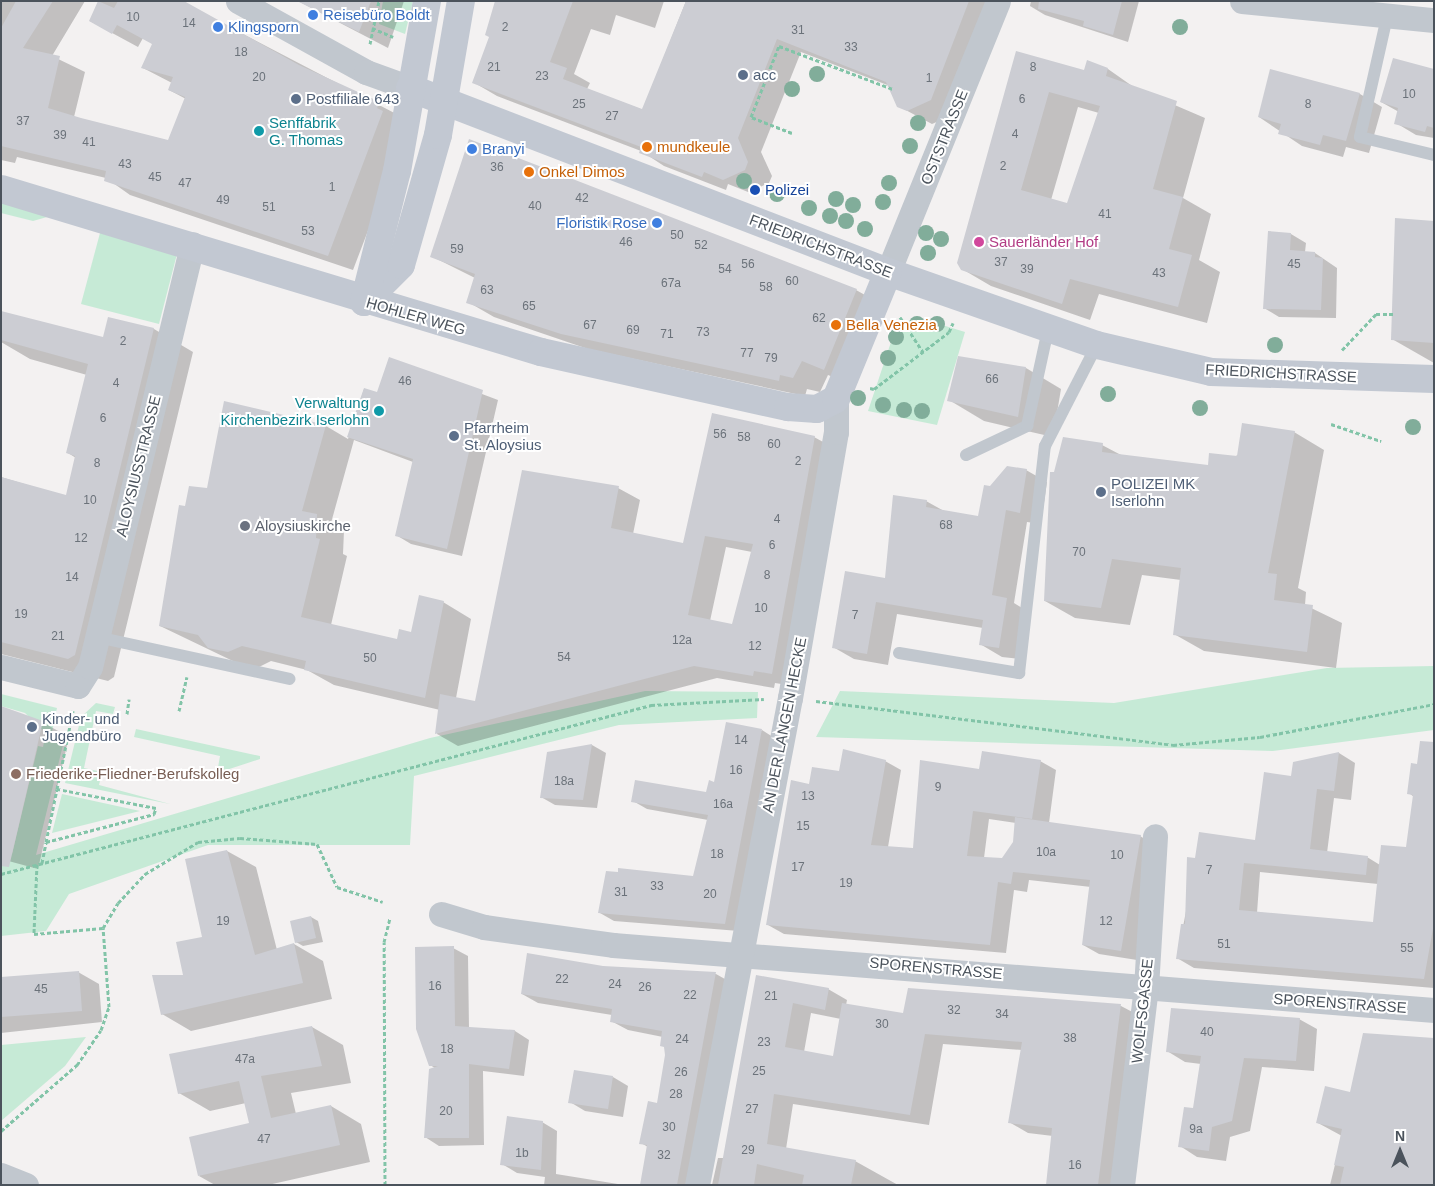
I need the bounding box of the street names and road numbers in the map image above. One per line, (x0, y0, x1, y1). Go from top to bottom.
street label: OSTSTRASSE (917, 87, 971, 187)
street label: FRIEDRICHSTRASSE (747, 210, 895, 282)
street label: HOHLER WEG (364, 293, 468, 339)
street label: FRIEDRICHSTRASSE (1205, 360, 1357, 386)
street label: ALOYSIUSSTRASSE (112, 393, 164, 539)
street label: AN DER LANGEN HECKE (758, 636, 810, 814)
street label: SPORENSTRASSE (869, 953, 1003, 983)
street label: WOLFSGASSE (1128, 958, 1156, 1064)
street label: SPORENSTRASSE (1273, 989, 1407, 1017)

